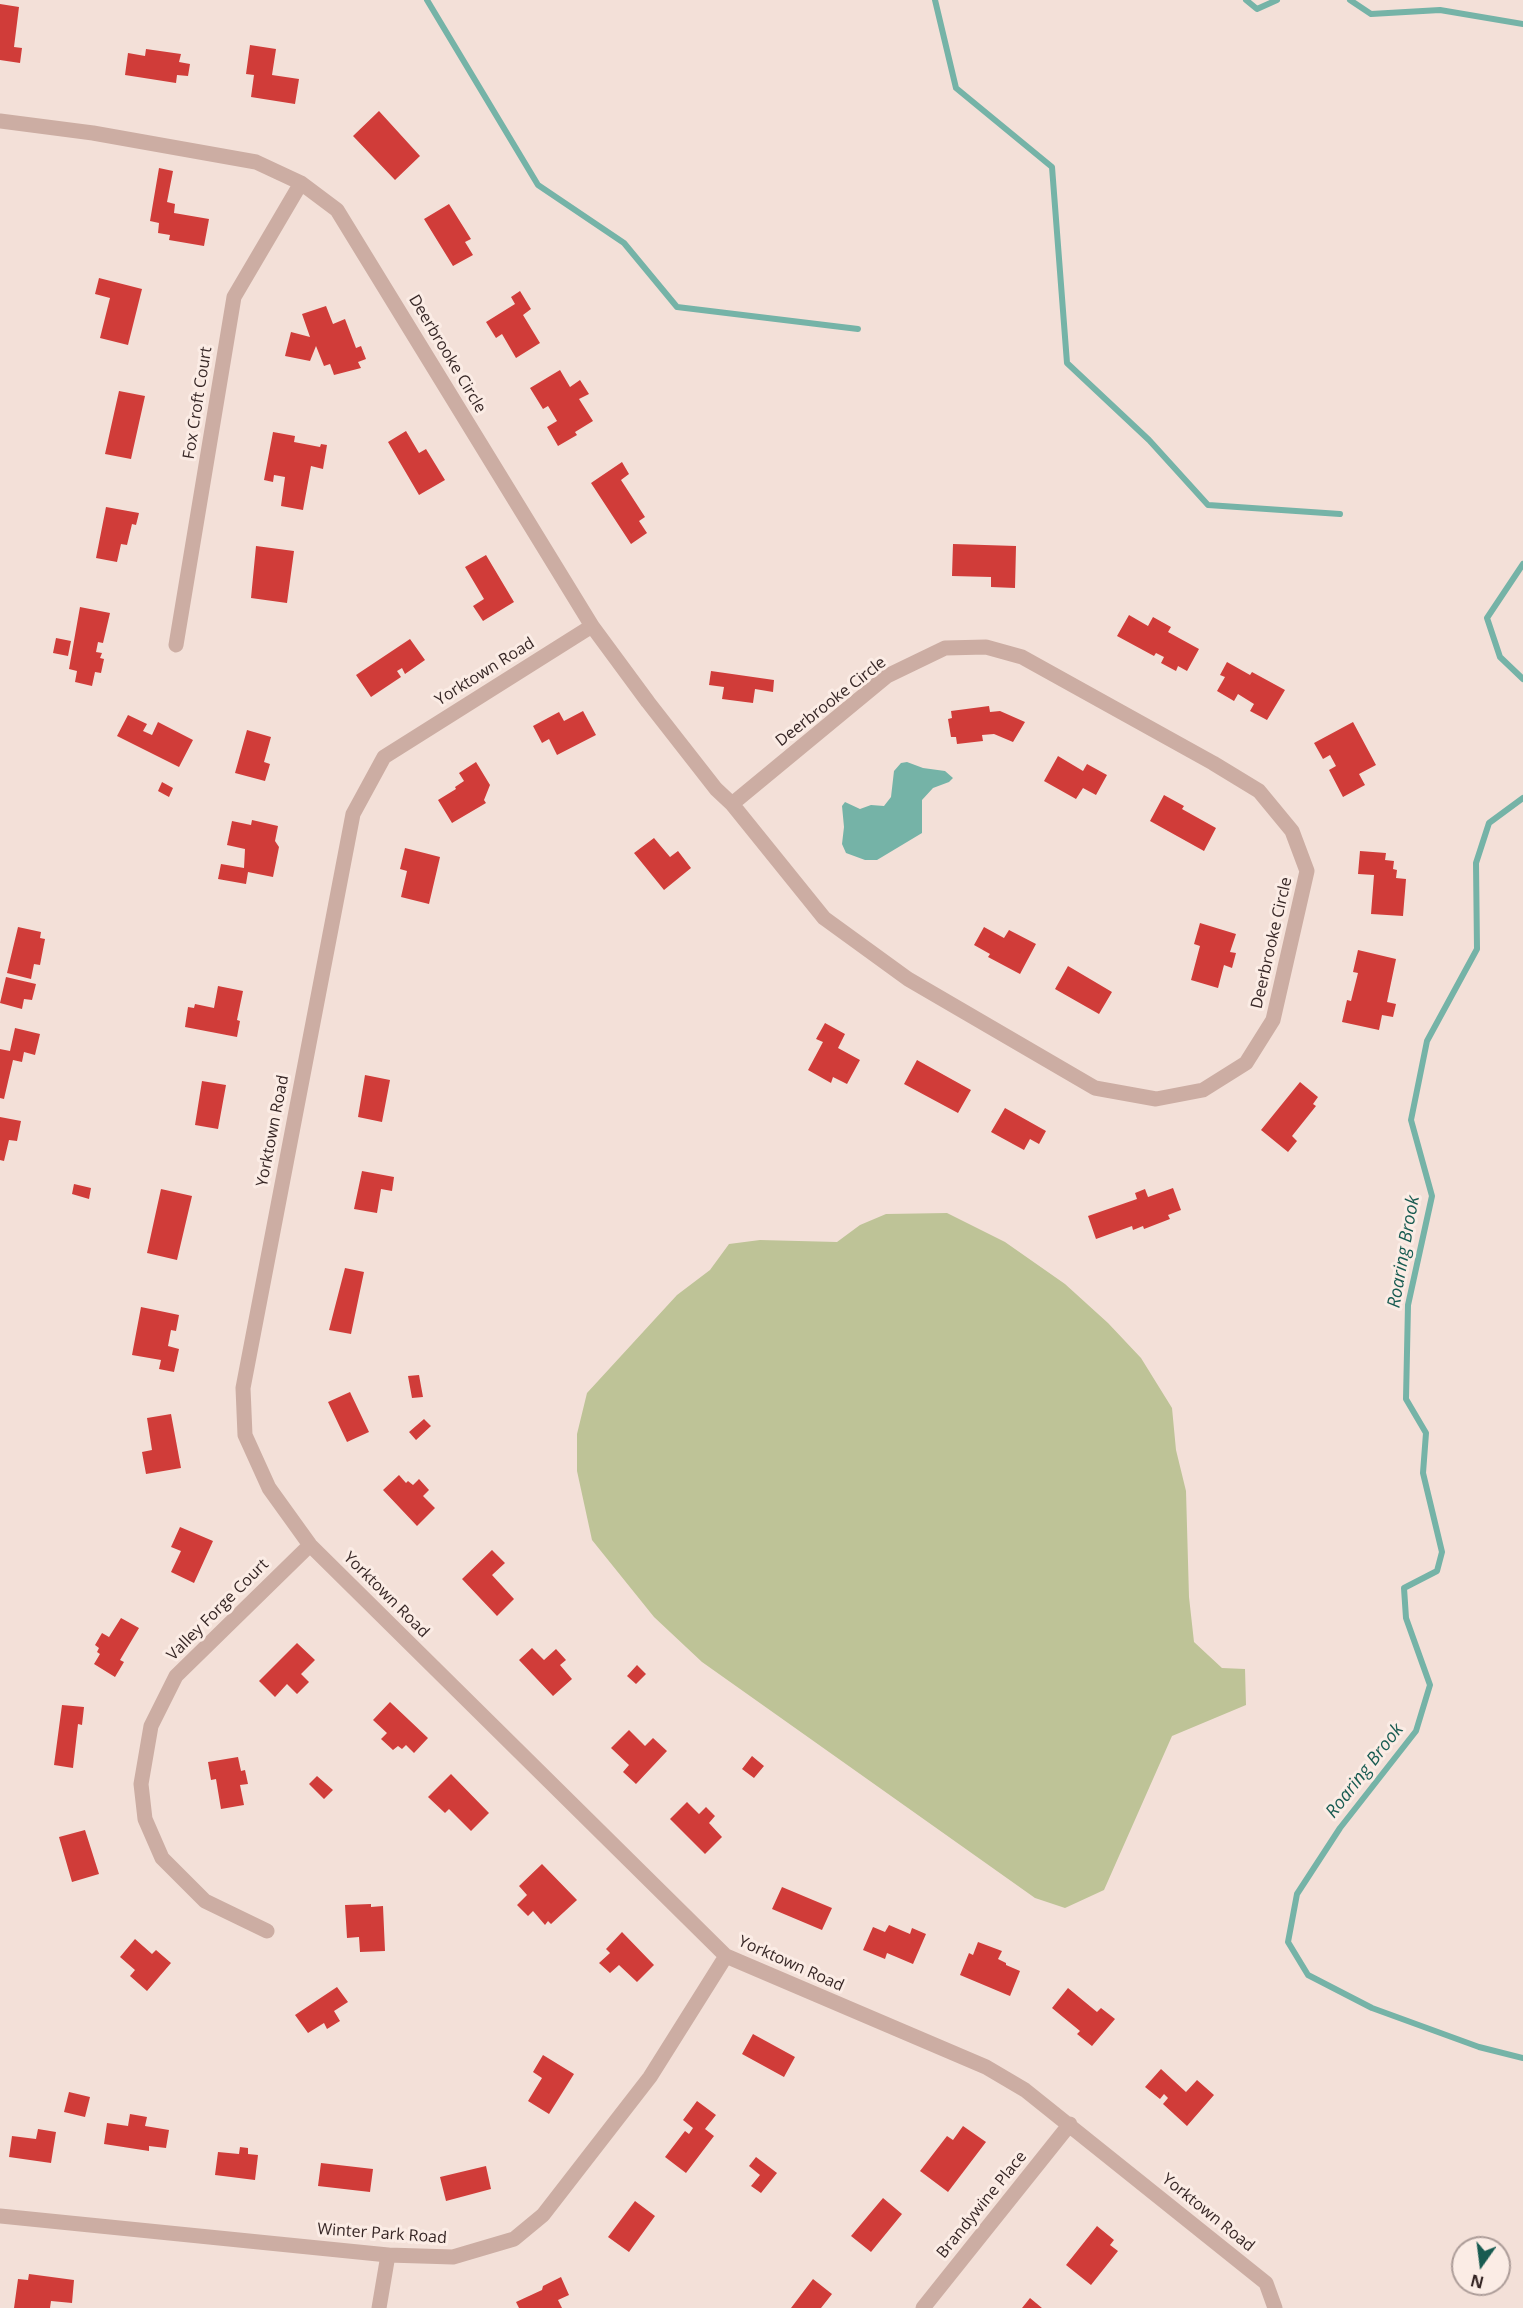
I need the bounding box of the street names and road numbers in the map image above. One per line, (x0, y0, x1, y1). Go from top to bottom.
street label: Deerbrooke Circle (404, 291, 490, 417)
street label: Fox Croft Court (180, 345, 216, 461)
street label: Yorktown Road (432, 634, 538, 710)
street label: Deerbrooke Circle (772, 653, 890, 751)
street label: Deerbrooke Circle (1248, 875, 1296, 1011)
street label: Yorktown Road (253, 1074, 293, 1188)
street label: Yorktown Road (339, 1548, 433, 1642)
street label: Valley Forge Court (163, 1555, 273, 1665)
street label: Yorktown Road (735, 1932, 847, 1996)
street label: Brandywine Place (933, 2148, 1031, 2262)
street label: Yorktown Road (1158, 2170, 1258, 2256)
street label: Winter Park Road (317, 2220, 447, 2248)

